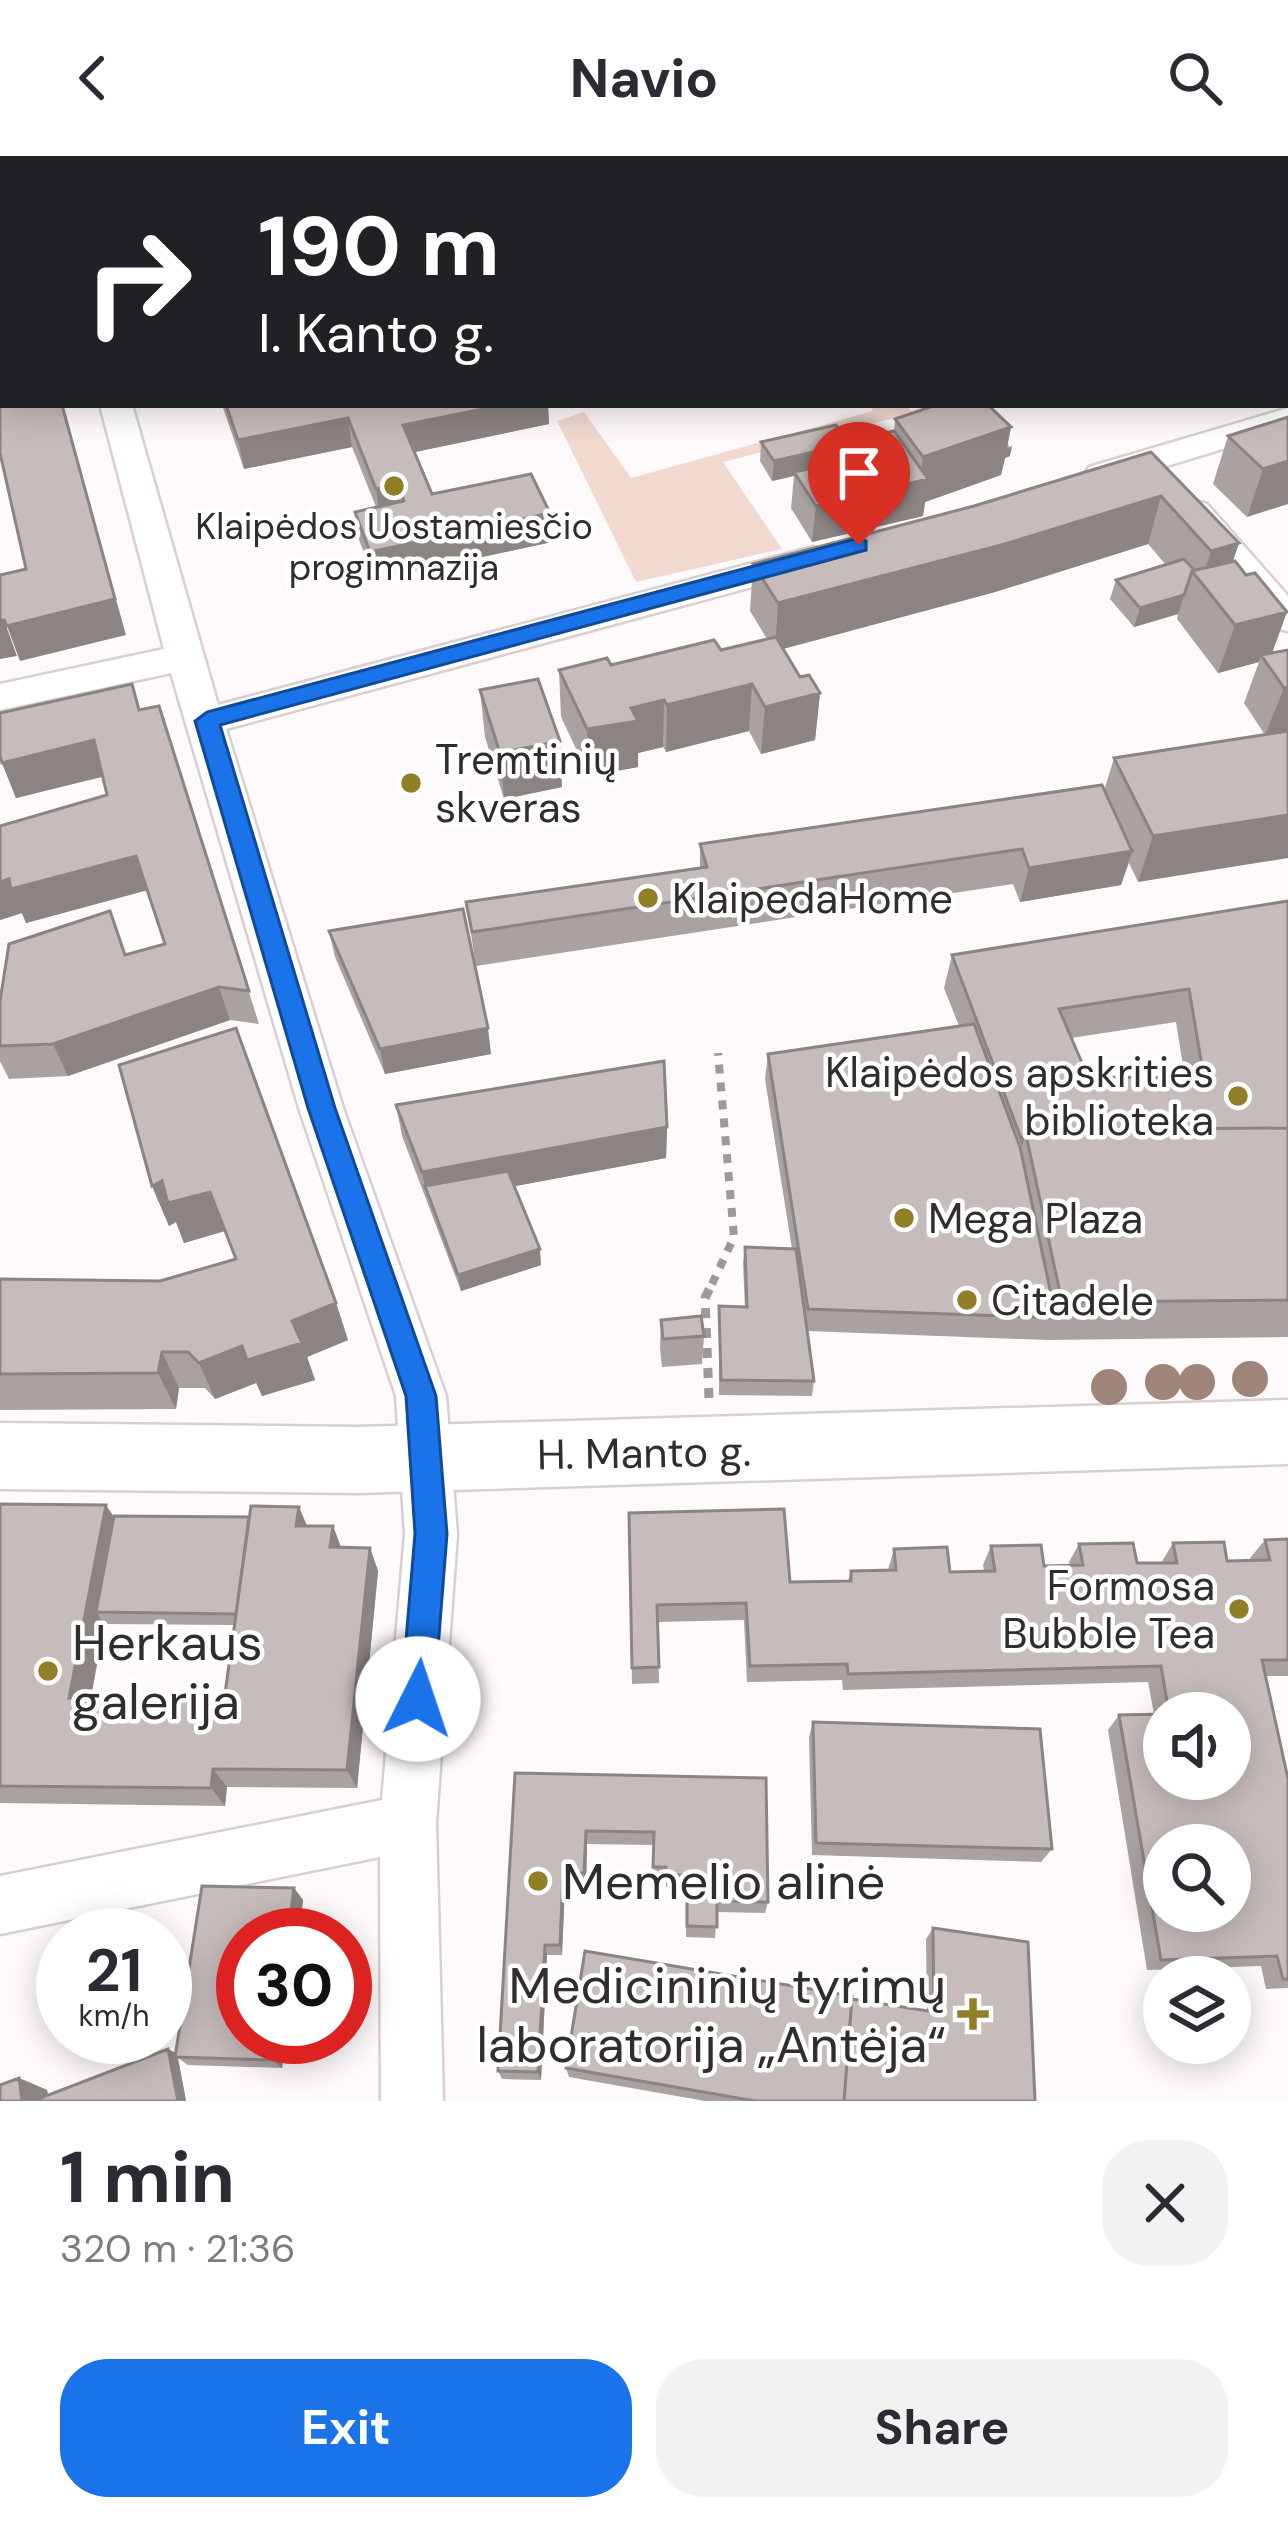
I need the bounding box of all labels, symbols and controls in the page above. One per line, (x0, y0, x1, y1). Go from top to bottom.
text: Navio (570, 43, 718, 114)
icon: back (60, 45, 126, 111)
icon: search (1162, 45, 1228, 111)
text: 190 m (258, 192, 500, 301)
icon: right (60, 204, 216, 360)
text: I. Kanto g. (258, 298, 494, 369)
pin (808, 422, 910, 545)
icon: arrive (826, 440, 892, 506)
marker: Klaipėdos Uostamiesčio progimnazija (381, 473, 407, 499)
place label: Klaipėdos Uostamiesčio progimnazija (195, 503, 593, 591)
place label: Tremtinių skveras (435, 732, 617, 835)
marker: Tremtinių skveras (398, 770, 424, 796)
place label: KlaipedaHome (672, 871, 953, 926)
marker: KlaipedaHome (635, 885, 661, 911)
place label: Klaipėdos apskrities biblioteka (825, 1045, 1214, 1148)
marker: Klaipėdos apskrities biblioteka (1225, 1083, 1251, 1109)
place label: Mega Plaza (928, 1191, 1143, 1246)
marker: Mega Plaza (891, 1205, 917, 1231)
place label: Citadele (991, 1273, 1154, 1328)
marker: Citadele (954, 1287, 980, 1313)
street label: H. Manto g. (536, 1424, 752, 1482)
place label: Formosa Bubble Tea (1002, 1558, 1215, 1661)
marker: Formosa Bubble Tea (1226, 1596, 1252, 1622)
place label: Herkaus galerija (72, 1609, 263, 1735)
position arrow (355, 1636, 481, 1762)
marker: Herkaus galerija (35, 1658, 61, 1684)
map controls (1143, 1692, 1251, 2064)
button: sound (1143, 1692, 1251, 1800)
button: search (1143, 1824, 1251, 1932)
place label: Memelio alinė (562, 1848, 885, 1915)
marker: Memelio alinė (525, 1868, 551, 1894)
speed limit sign: 30 (216, 1908, 372, 2064)
text: 21 (86, 1931, 142, 2010)
place label: Medicininių tyrimų laboratorija „Antėja“ (476, 1952, 946, 2078)
button: layers (1143, 1956, 1251, 2064)
text: km/h (79, 1996, 149, 2035)
marker: Medicininių tyrimų laboratorija „Antėja“ (957, 1998, 989, 2030)
text: 1 min (60, 2131, 235, 2224)
button: close (1102, 2140, 1228, 2266)
text: 320 m · 21:36 (60, 2223, 295, 2274)
button: Exit (60, 2359, 632, 2497)
button: Share (656, 2359, 1228, 2497)

